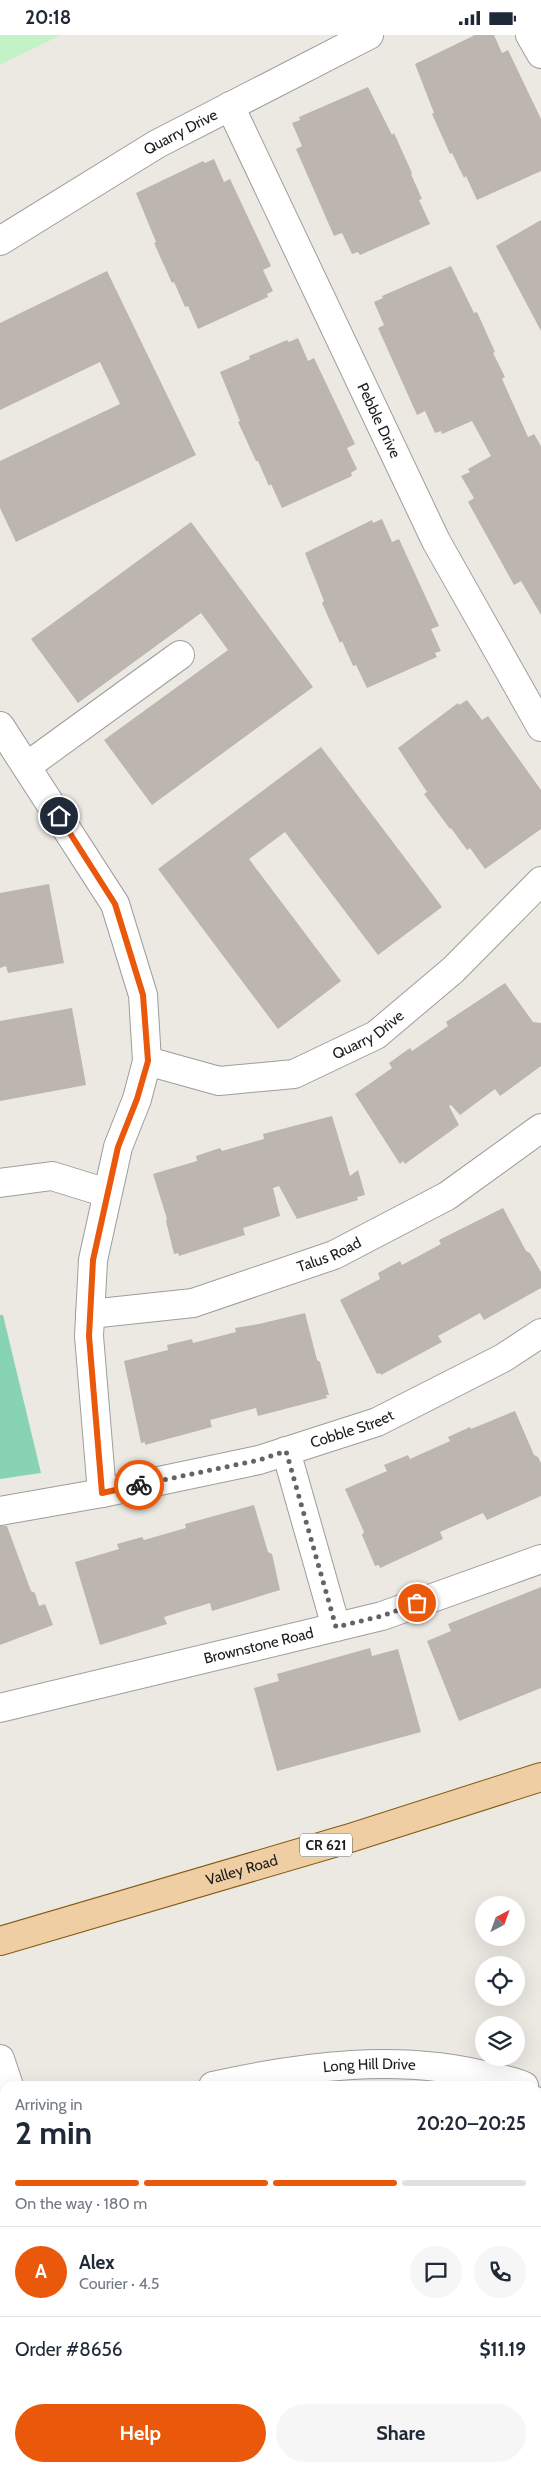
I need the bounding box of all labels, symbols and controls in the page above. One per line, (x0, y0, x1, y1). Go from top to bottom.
text: 20:18 (25, 6, 71, 29)
street label: Quarry Drive (140, 105, 221, 159)
street label: Pebble Drive (353, 380, 405, 461)
pin (38, 795, 80, 837)
icon: home (45, 802, 73, 830)
street label: Quarry Drive (330, 1006, 408, 1063)
street label: Talus Road (295, 1233, 364, 1276)
street label: Cobble Street (308, 1406, 397, 1452)
courier (114, 1460, 164, 1510)
icon: bike (125, 1471, 153, 1499)
pin (396, 1582, 438, 1624)
icon: bag (403, 1589, 431, 1617)
street label: Brownstone Road (202, 1624, 315, 1668)
road number: CR 621 (300, 1833, 352, 1857)
street label: Valley Road (204, 1851, 280, 1889)
north arrow (475, 1896, 525, 1946)
map controls (475, 1896, 525, 2066)
button: locate (475, 1956, 525, 2006)
button: layers (475, 2016, 525, 2066)
street label: Long Hill Drive (322, 2055, 416, 2076)
text: Arriving in (15, 2095, 82, 2114)
text: 20:20–20:25 (417, 2112, 526, 2135)
text: 2 min (15, 2113, 92, 2152)
text: On the way · 180 m (15, 2194, 147, 2213)
button: chat (410, 2246, 462, 2298)
button: phone (474, 2246, 526, 2298)
text: Alex (79, 2251, 115, 2274)
text: A (35, 2260, 47, 2283)
text: Courier · 4.5 (79, 2274, 160, 2293)
text: Order #8656 (15, 2338, 123, 2361)
text: $11.19 (479, 2338, 526, 2361)
button: Help (15, 2404, 266, 2462)
button: Share (276, 2404, 526, 2462)

